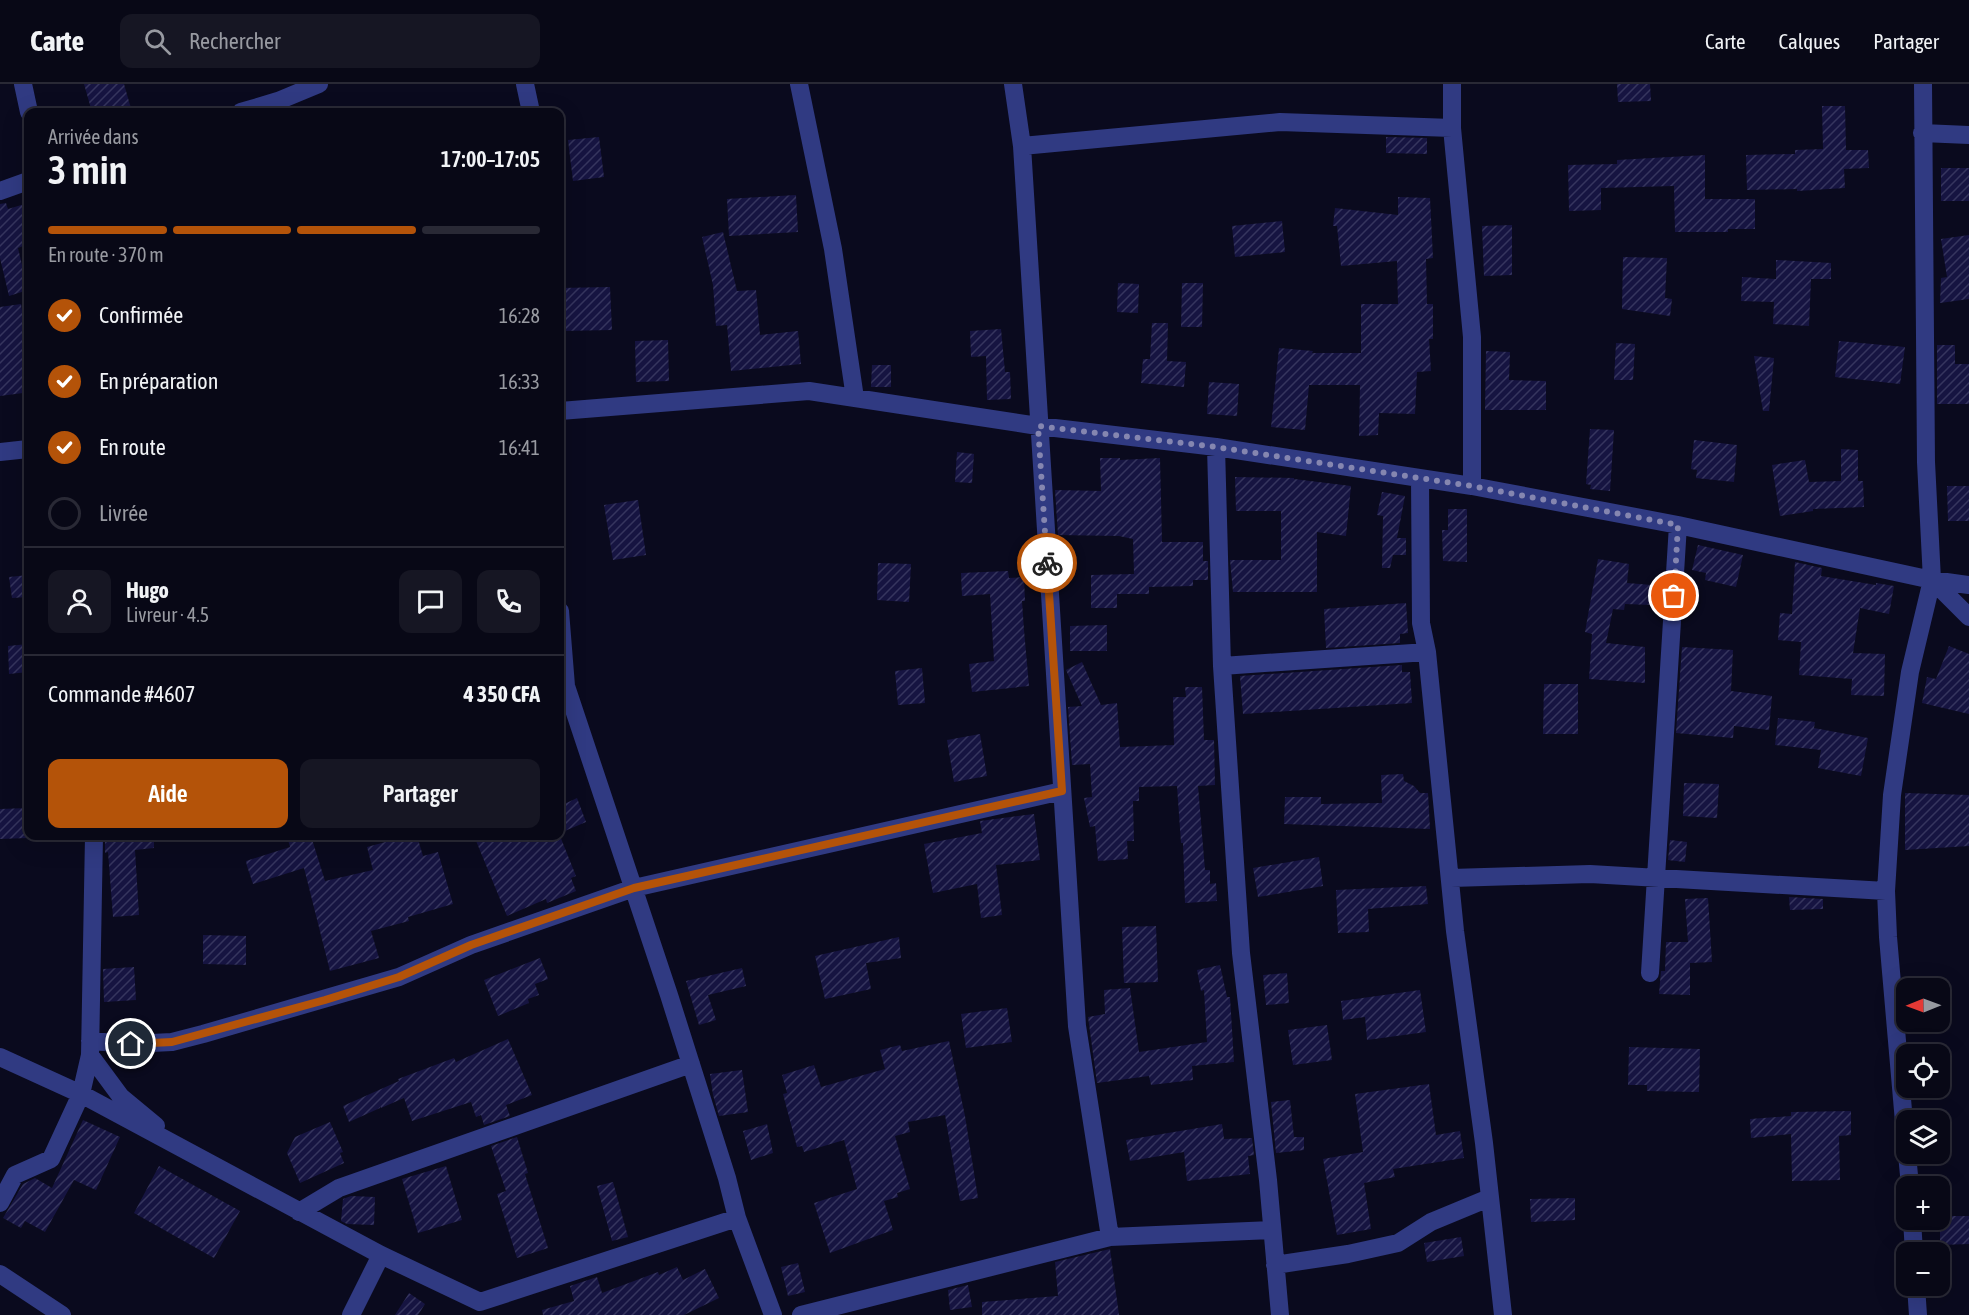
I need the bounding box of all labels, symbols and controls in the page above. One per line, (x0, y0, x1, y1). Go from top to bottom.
search box (120, 14, 540, 68)
text: Carte (30, 25, 84, 57)
icon: search (141, 25, 174, 58)
text: Rechercher (189, 28, 281, 54)
text: Carte (1705, 29, 1746, 53)
text: Calques (1779, 29, 1840, 53)
text: Partager (1873, 29, 1939, 53)
text: Arrivée dans (48, 125, 139, 148)
text: 17:00–17:05 (441, 146, 540, 172)
text: 3 min (48, 148, 128, 192)
text: En route · 370 m (48, 243, 164, 266)
icon: check (48, 299, 81, 332)
text: Confirmée (99, 302, 183, 328)
text: 16:28 (499, 304, 540, 327)
icon: check (48, 365, 81, 398)
text: En préparation (99, 368, 218, 394)
text: 16:33 (499, 370, 540, 393)
icon: check (48, 431, 81, 464)
text: En route (99, 434, 166, 460)
text: 16:41 (499, 436, 540, 459)
text: Livrée (99, 500, 148, 526)
courier (1017, 533, 1077, 593)
icon: bike (1031, 547, 1064, 580)
button: person (48, 570, 111, 633)
button: chat (399, 570, 462, 633)
button: phone (477, 570, 540, 633)
pin (1648, 570, 1699, 621)
text: Hugo (126, 577, 169, 603)
icon: bag (1657, 579, 1690, 612)
text: Livreur · 4.5 (126, 603, 209, 626)
text: Commande #4607 (48, 681, 195, 707)
text: 4 350 CFA (464, 681, 540, 707)
button: Aide (48, 759, 288, 828)
button: Partager (300, 759, 540, 828)
north arrow (1896, 978, 1950, 1032)
map controls (1896, 978, 1950, 1296)
pin (105, 1018, 156, 1069)
icon: home (114, 1027, 147, 1060)
button: locate (1896, 1044, 1950, 1098)
button: layers (1896, 1110, 1950, 1164)
button: + (1896, 1176, 1950, 1230)
button: − (1896, 1242, 1950, 1296)

